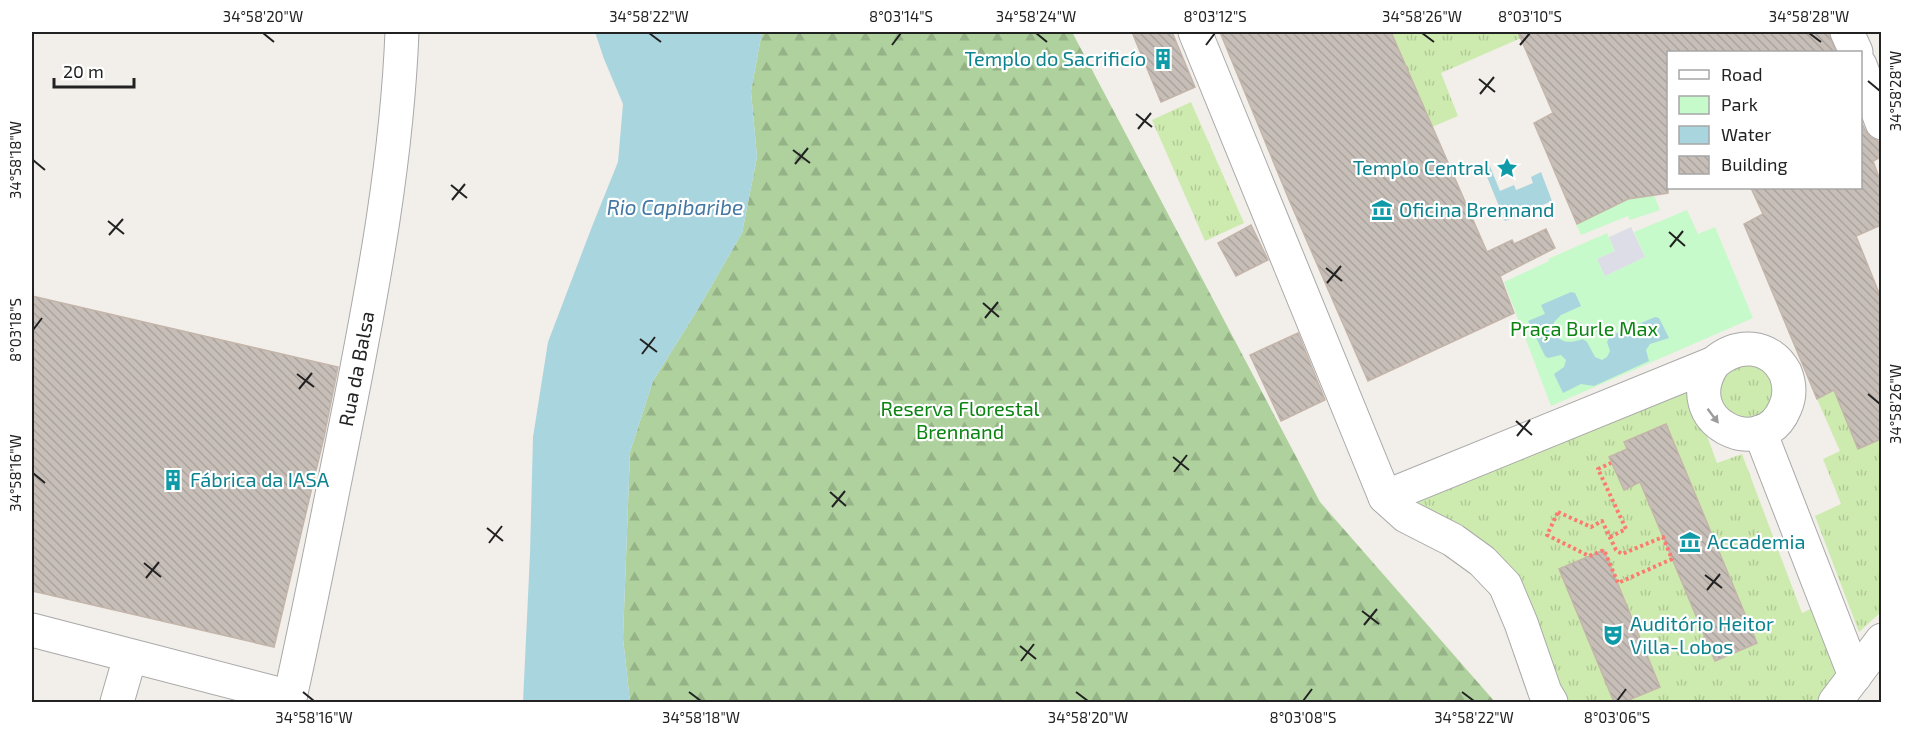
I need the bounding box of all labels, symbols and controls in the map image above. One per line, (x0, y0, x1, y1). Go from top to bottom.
text: 34°58'20"W (223, 7, 303, 25)
text: 34°58'22"W (609, 7, 689, 25)
text: 8°03'14"S (869, 7, 933, 25)
text: 34°58'24"W (996, 7, 1076, 25)
text: 8°03'12"S (1183, 7, 1247, 25)
text: 34°58'26"W (1382, 7, 1462, 25)
text: 8°03'10"S (1498, 7, 1562, 25)
text: 34°58'28"W (1769, 7, 1849, 25)
place label: Templo do Sacrificío (965, 46, 1146, 70)
building icon: Templo do Sacrificío (1151, 47, 1175, 71)
scale bar (54, 51, 134, 89)
legend (1667, 51, 1862, 189)
text: 34°58'28"W (1886, 51, 1904, 131)
text: 20 m (63, 60, 104, 82)
text: Road (1721, 63, 1762, 85)
text: Park (1721, 93, 1758, 115)
text: 34°58'18"W (6, 121, 24, 199)
text: Water (1721, 123, 1771, 145)
text: Building (1721, 153, 1788, 175)
place label: Templo Central (1353, 155, 1490, 179)
place icon: Templo Central (1495, 156, 1519, 180)
water label: Rio Capibaribe (607, 194, 743, 219)
place label: Oficina Brennand (1399, 197, 1554, 221)
museum icon: Oficina Brennand (1370, 198, 1394, 222)
text: 8°03'18"S (6, 298, 24, 362)
street label: Rua da Balsa (333, 309, 378, 428)
park label: Praça Burle Max (1510, 316, 1658, 341)
text: 34°58'26"W (1886, 364, 1904, 444)
park label: Reserva Florestal Brennand (880, 396, 1040, 443)
one-way arrow (1707, 408, 1719, 424)
text: 34°58'16"W (6, 434, 24, 512)
place label: Fábrica da IASA (190, 467, 330, 491)
building icon: Fábrica da IASA (161, 468, 185, 492)
place label: Accademia (1707, 529, 1805, 553)
museum icon: Accademia (1678, 530, 1702, 554)
place label: Auditório Heitor Villa-Lobos (1630, 611, 1774, 658)
theatre icon: Auditório Heitor Villa-Lobos (1601, 623, 1625, 647)
text: 34°58'16"W (275, 708, 353, 726)
text: 34°58'18"W (662, 708, 740, 726)
text: 34°58'20"W (1048, 708, 1128, 726)
text: 8°03'08"S (1270, 708, 1336, 726)
text: 34°58'22"W (1434, 708, 1514, 726)
text: 8°03'06"S (1584, 708, 1650, 726)

